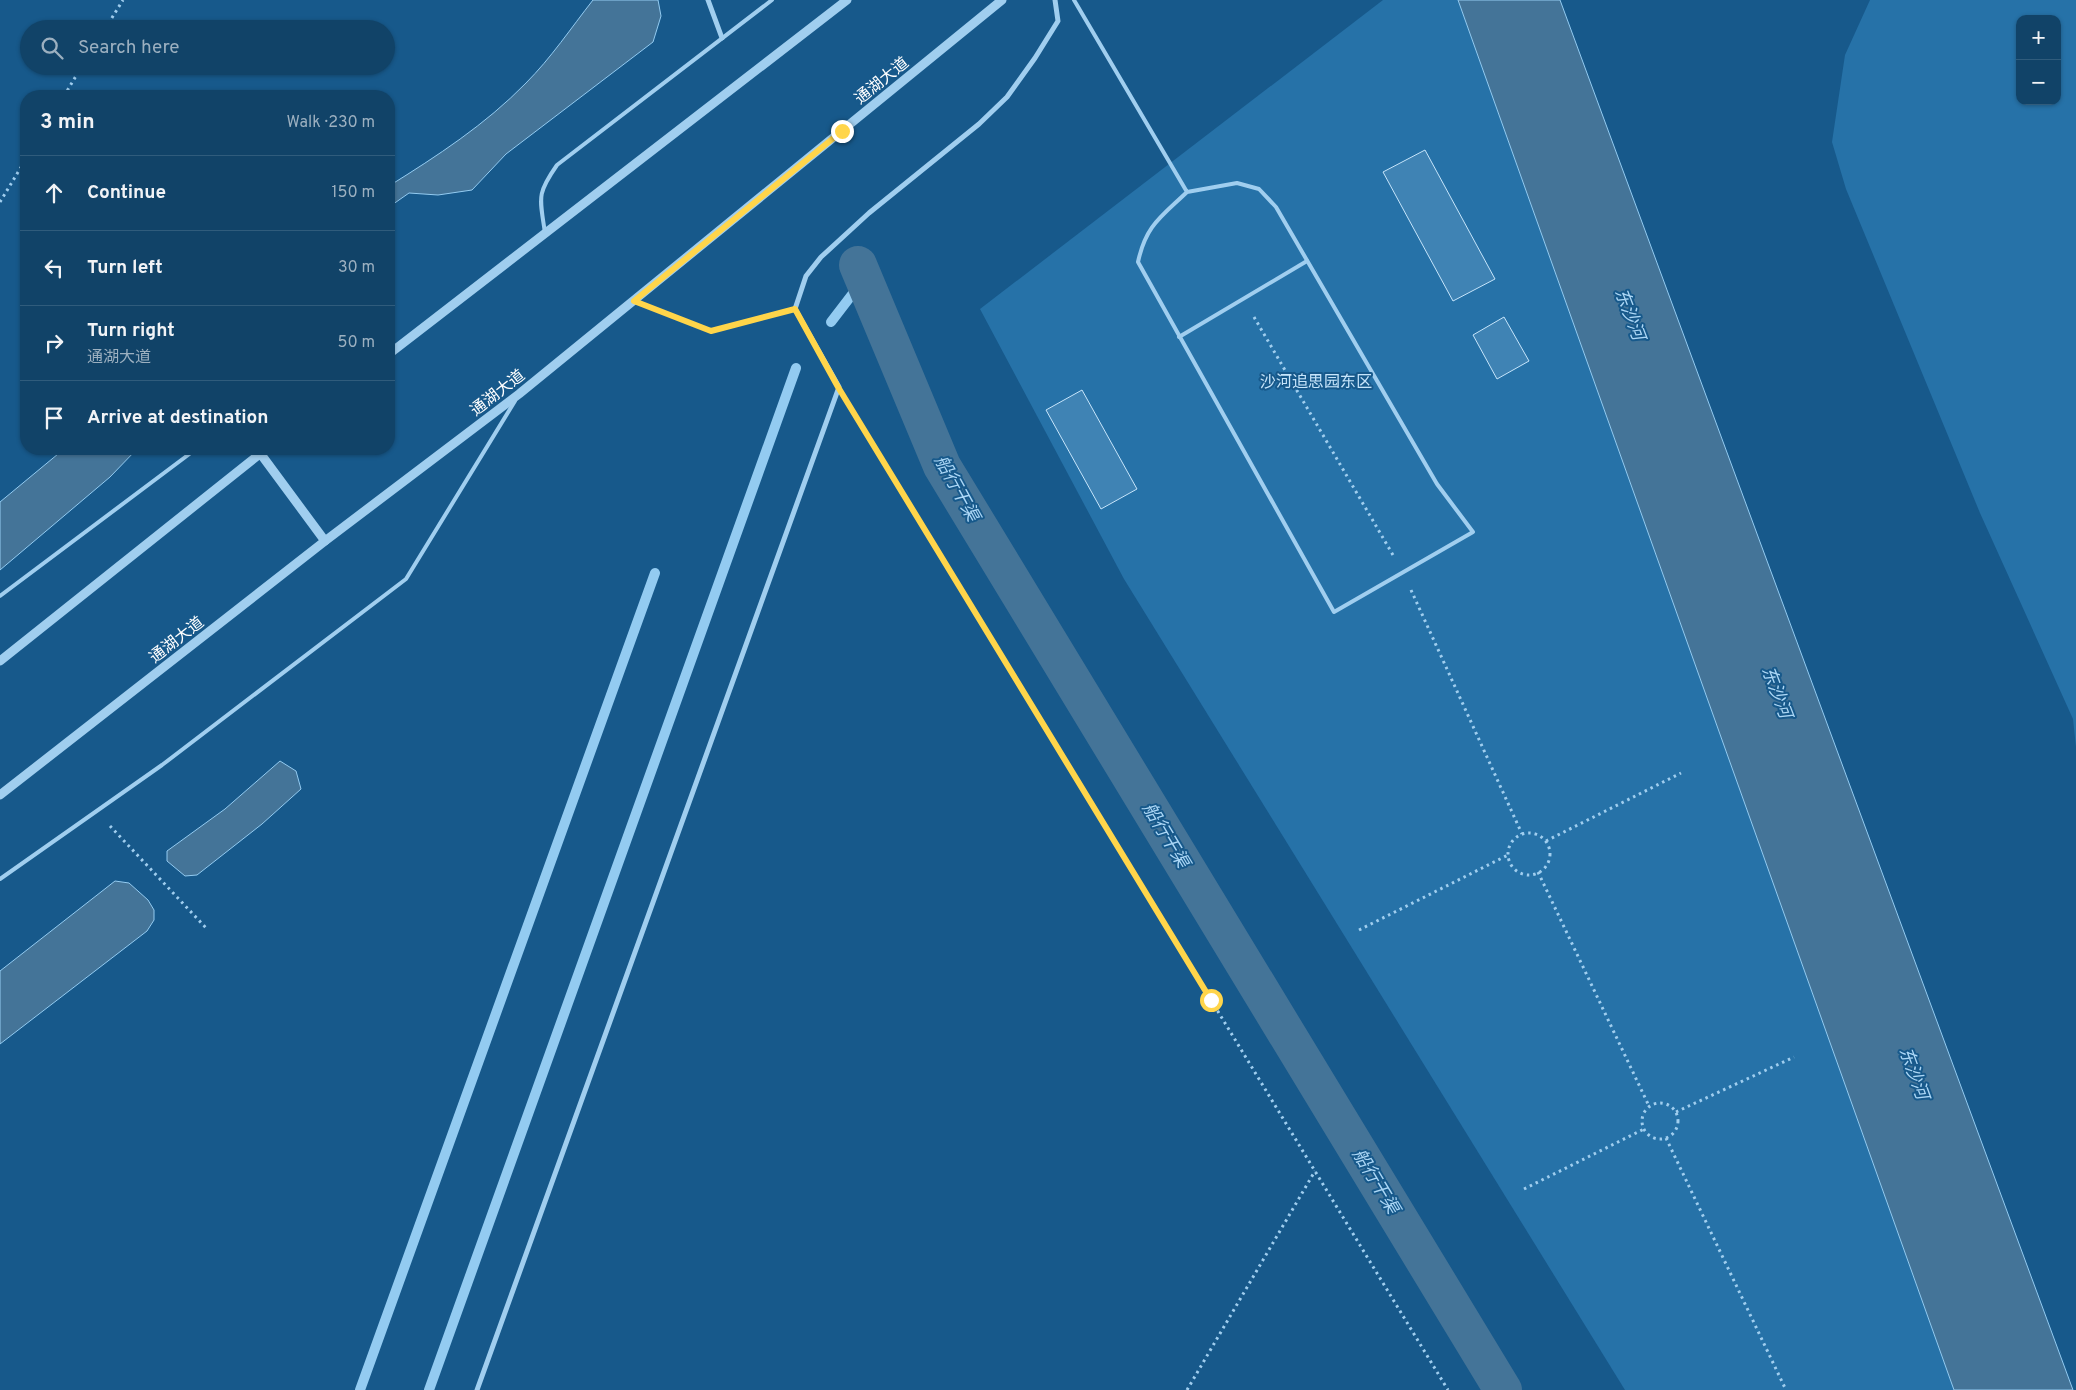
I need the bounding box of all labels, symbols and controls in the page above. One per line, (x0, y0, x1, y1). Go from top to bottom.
map controls (2016, 15, 2061, 105)
button: + (2016, 15, 2061, 60)
search box (20, 20, 395, 75)
icon: search (38, 34, 66, 62)
text: Search here (78, 36, 180, 60)
street label: 通湖大道 (851, 54, 913, 109)
button: − (2016, 60, 2061, 105)
text: 3 min (40, 109, 95, 136)
text: Walk · 230 m (286, 113, 375, 133)
route end (831, 120, 854, 143)
icon: ahead (40, 179, 68, 207)
text: Continue (87, 181, 166, 205)
text: 150 m (332, 183, 375, 203)
icon: left (40, 254, 68, 282)
text: Turn left (87, 256, 163, 280)
text: 30 m (338, 258, 375, 278)
water label: 东沙河 (1608, 285, 1650, 347)
text: Turn right (87, 319, 175, 343)
icon: right (40, 329, 68, 357)
text: 50 m (338, 333, 375, 353)
text: 通湖大道 (87, 348, 151, 368)
street label: 通湖大道 (467, 366, 530, 421)
park label: 沙河追思园东区 (1260, 373, 1372, 393)
icon: arrive (40, 404, 68, 432)
text: Arrive at destination (87, 406, 268, 430)
water label: 船行干渠 (928, 452, 985, 528)
street label: 通湖大道 (146, 613, 209, 668)
water label: 东沙河 (1755, 663, 1797, 725)
water label: 船行干渠 (1136, 799, 1195, 875)
route start (1200, 989, 1223, 1012)
water label: 东沙河 (1893, 1044, 1934, 1106)
water label: 船行干渠 (1346, 1145, 1405, 1221)

